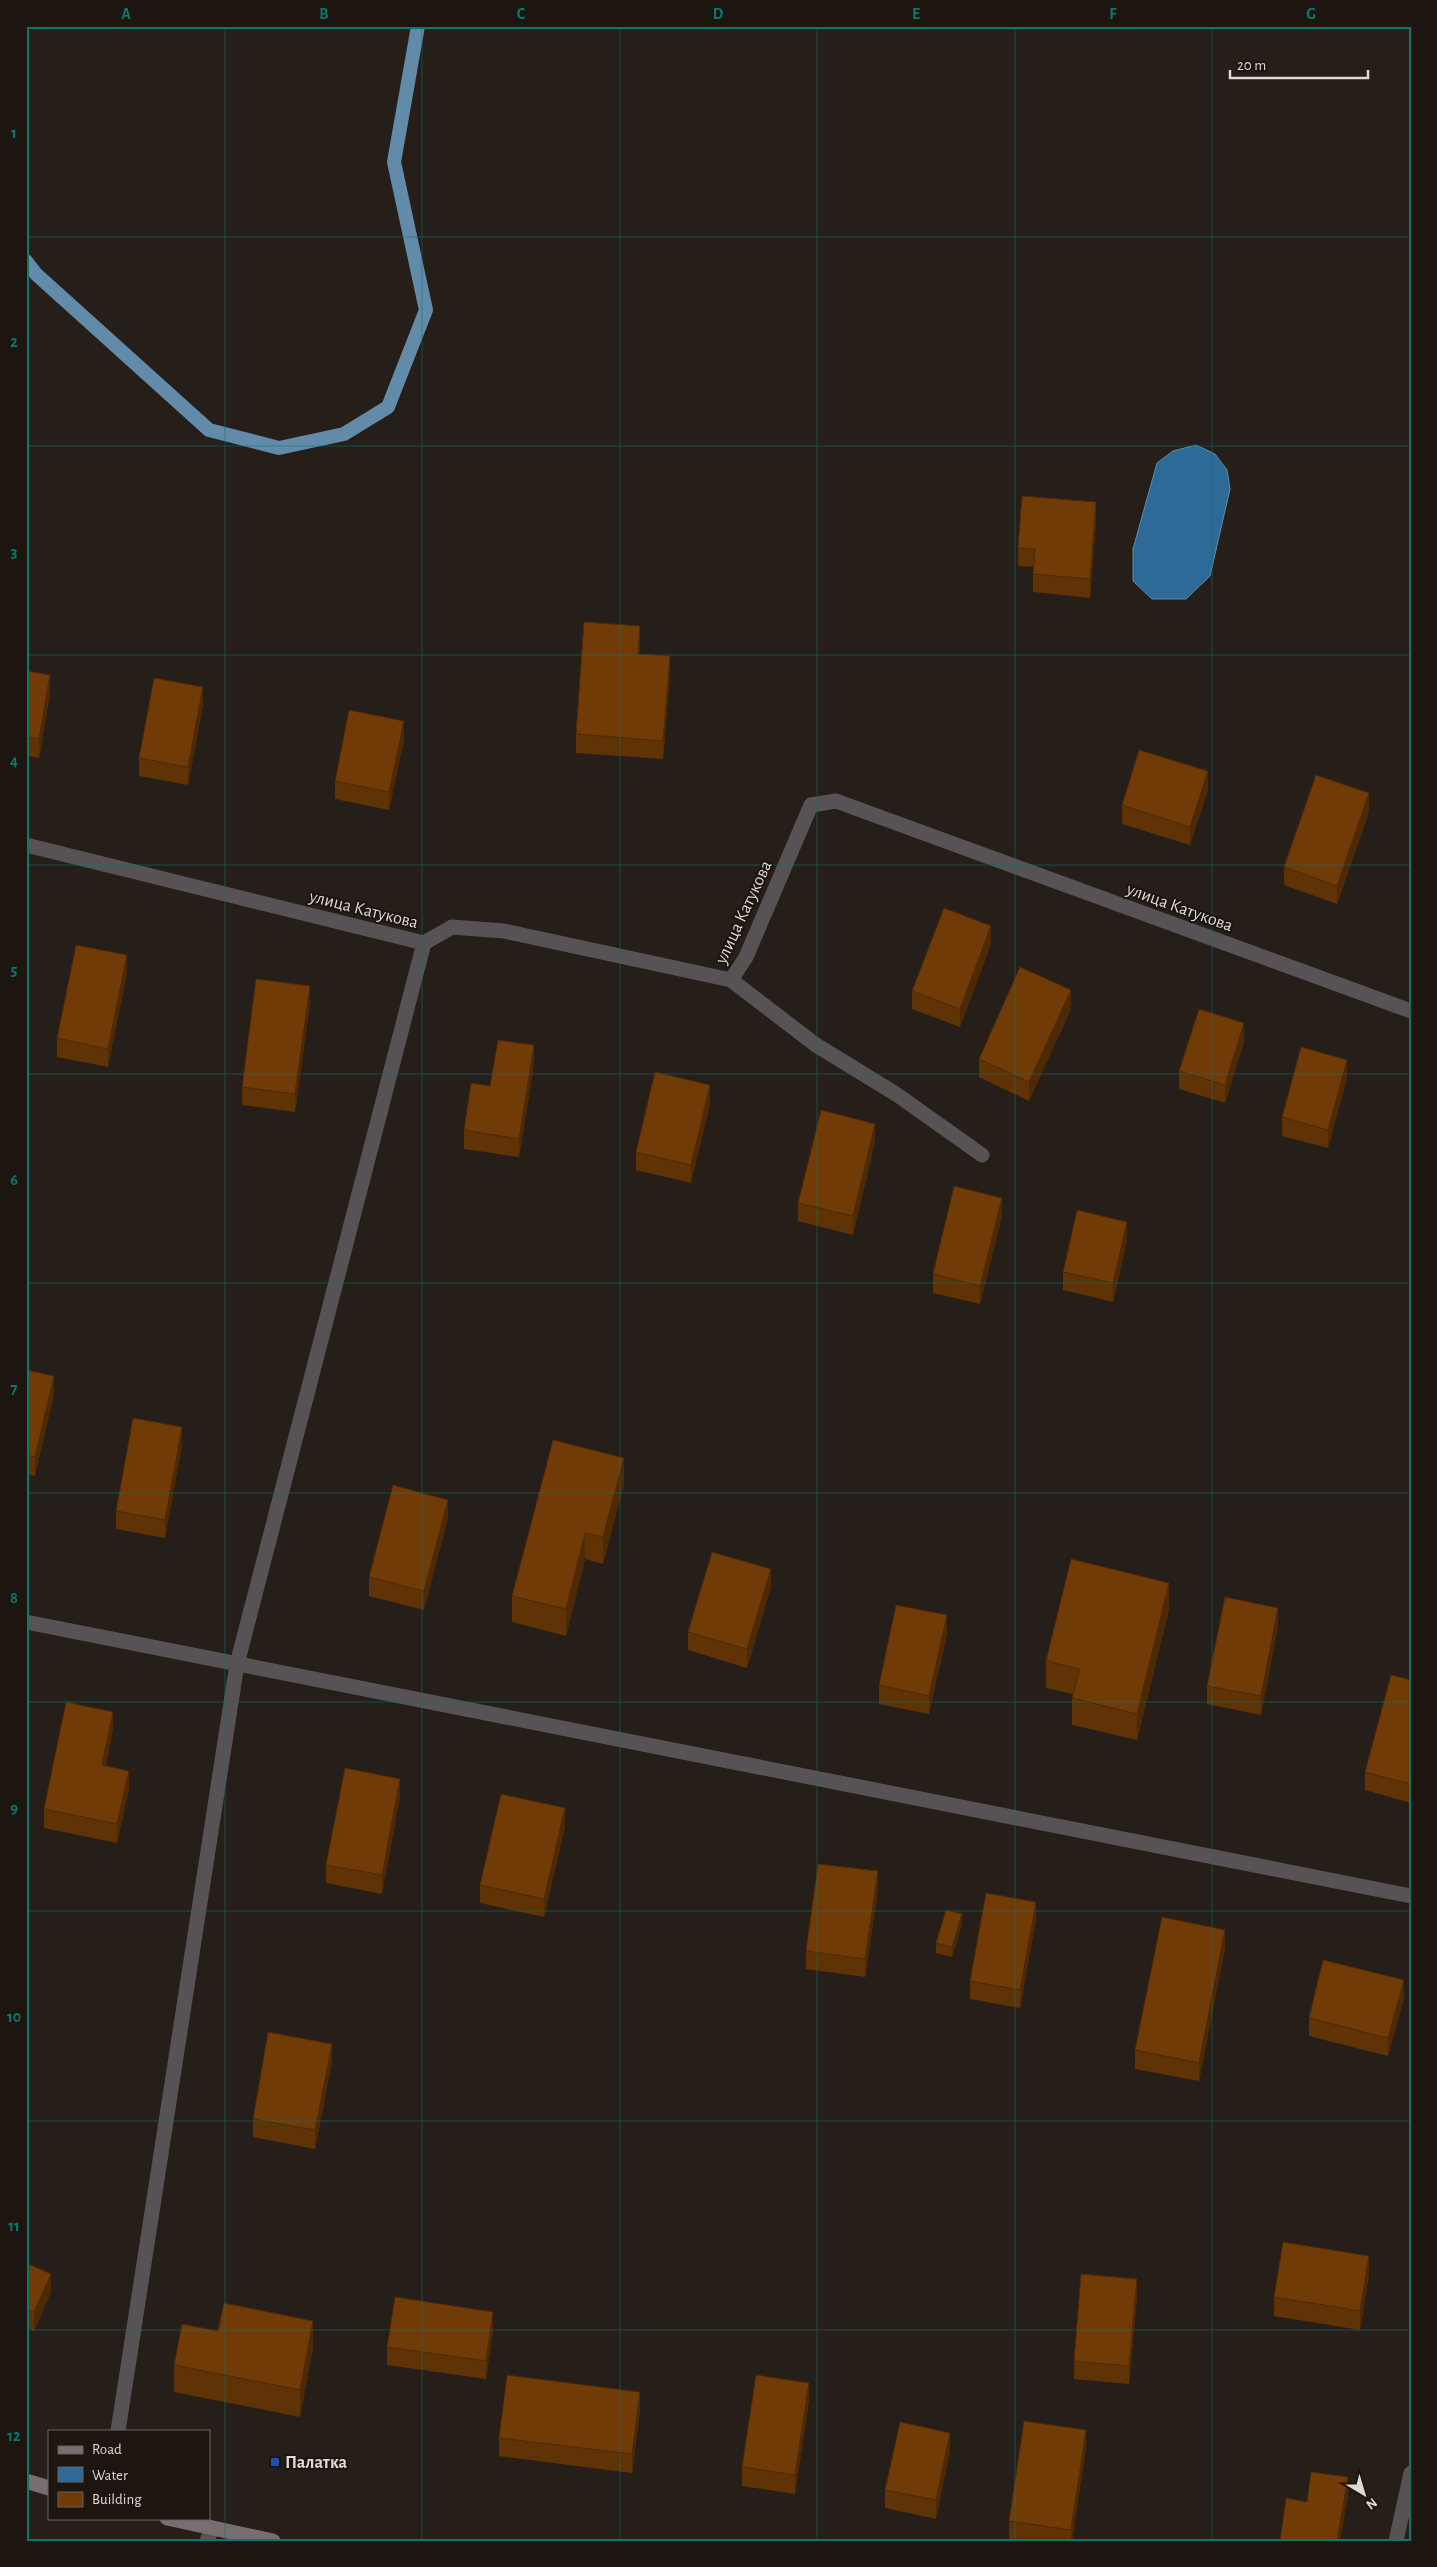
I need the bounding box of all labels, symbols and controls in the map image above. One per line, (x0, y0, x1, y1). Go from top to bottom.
text: A (121, 6, 131, 22)
text: B (319, 6, 329, 22)
text: C (517, 6, 526, 22)
text: D (713, 6, 724, 22)
text: E (912, 6, 920, 22)
text: F (1109, 6, 1117, 22)
text: G (1306, 6, 1316, 22)
scale bar (1230, 48, 1367, 80)
text: 20 m (1237, 58, 1266, 73)
text: 1 (11, 125, 17, 141)
text: 2 (10, 334, 18, 350)
text: 3 (11, 544, 18, 560)
text: 4 (10, 753, 18, 769)
street label: улица Катукова (712, 858, 776, 968)
street label: улица Катукова (1123, 880, 1235, 935)
street label: улица Катукова (307, 888, 420, 932)
text: 5 (11, 962, 18, 978)
text: 6 (10, 1172, 18, 1188)
text: 7 (11, 1381, 18, 1397)
text: 8 (10, 1590, 18, 1606)
text: 9 (10, 1800, 18, 1816)
text: 10 (7, 2009, 21, 2025)
text: 11 (8, 2218, 20, 2234)
text: 12 (7, 2428, 21, 2444)
legend (48, 2430, 210, 2520)
text: Road (92, 2442, 122, 2457)
place label: Палатка (285, 2454, 348, 2472)
marker: Палатка (269, 2456, 281, 2468)
text: Water (92, 2468, 128, 2483)
north arrow (1340, 2470, 1390, 2520)
text: Building (92, 2492, 142, 2507)
text: N (1363, 2495, 1380, 2512)

